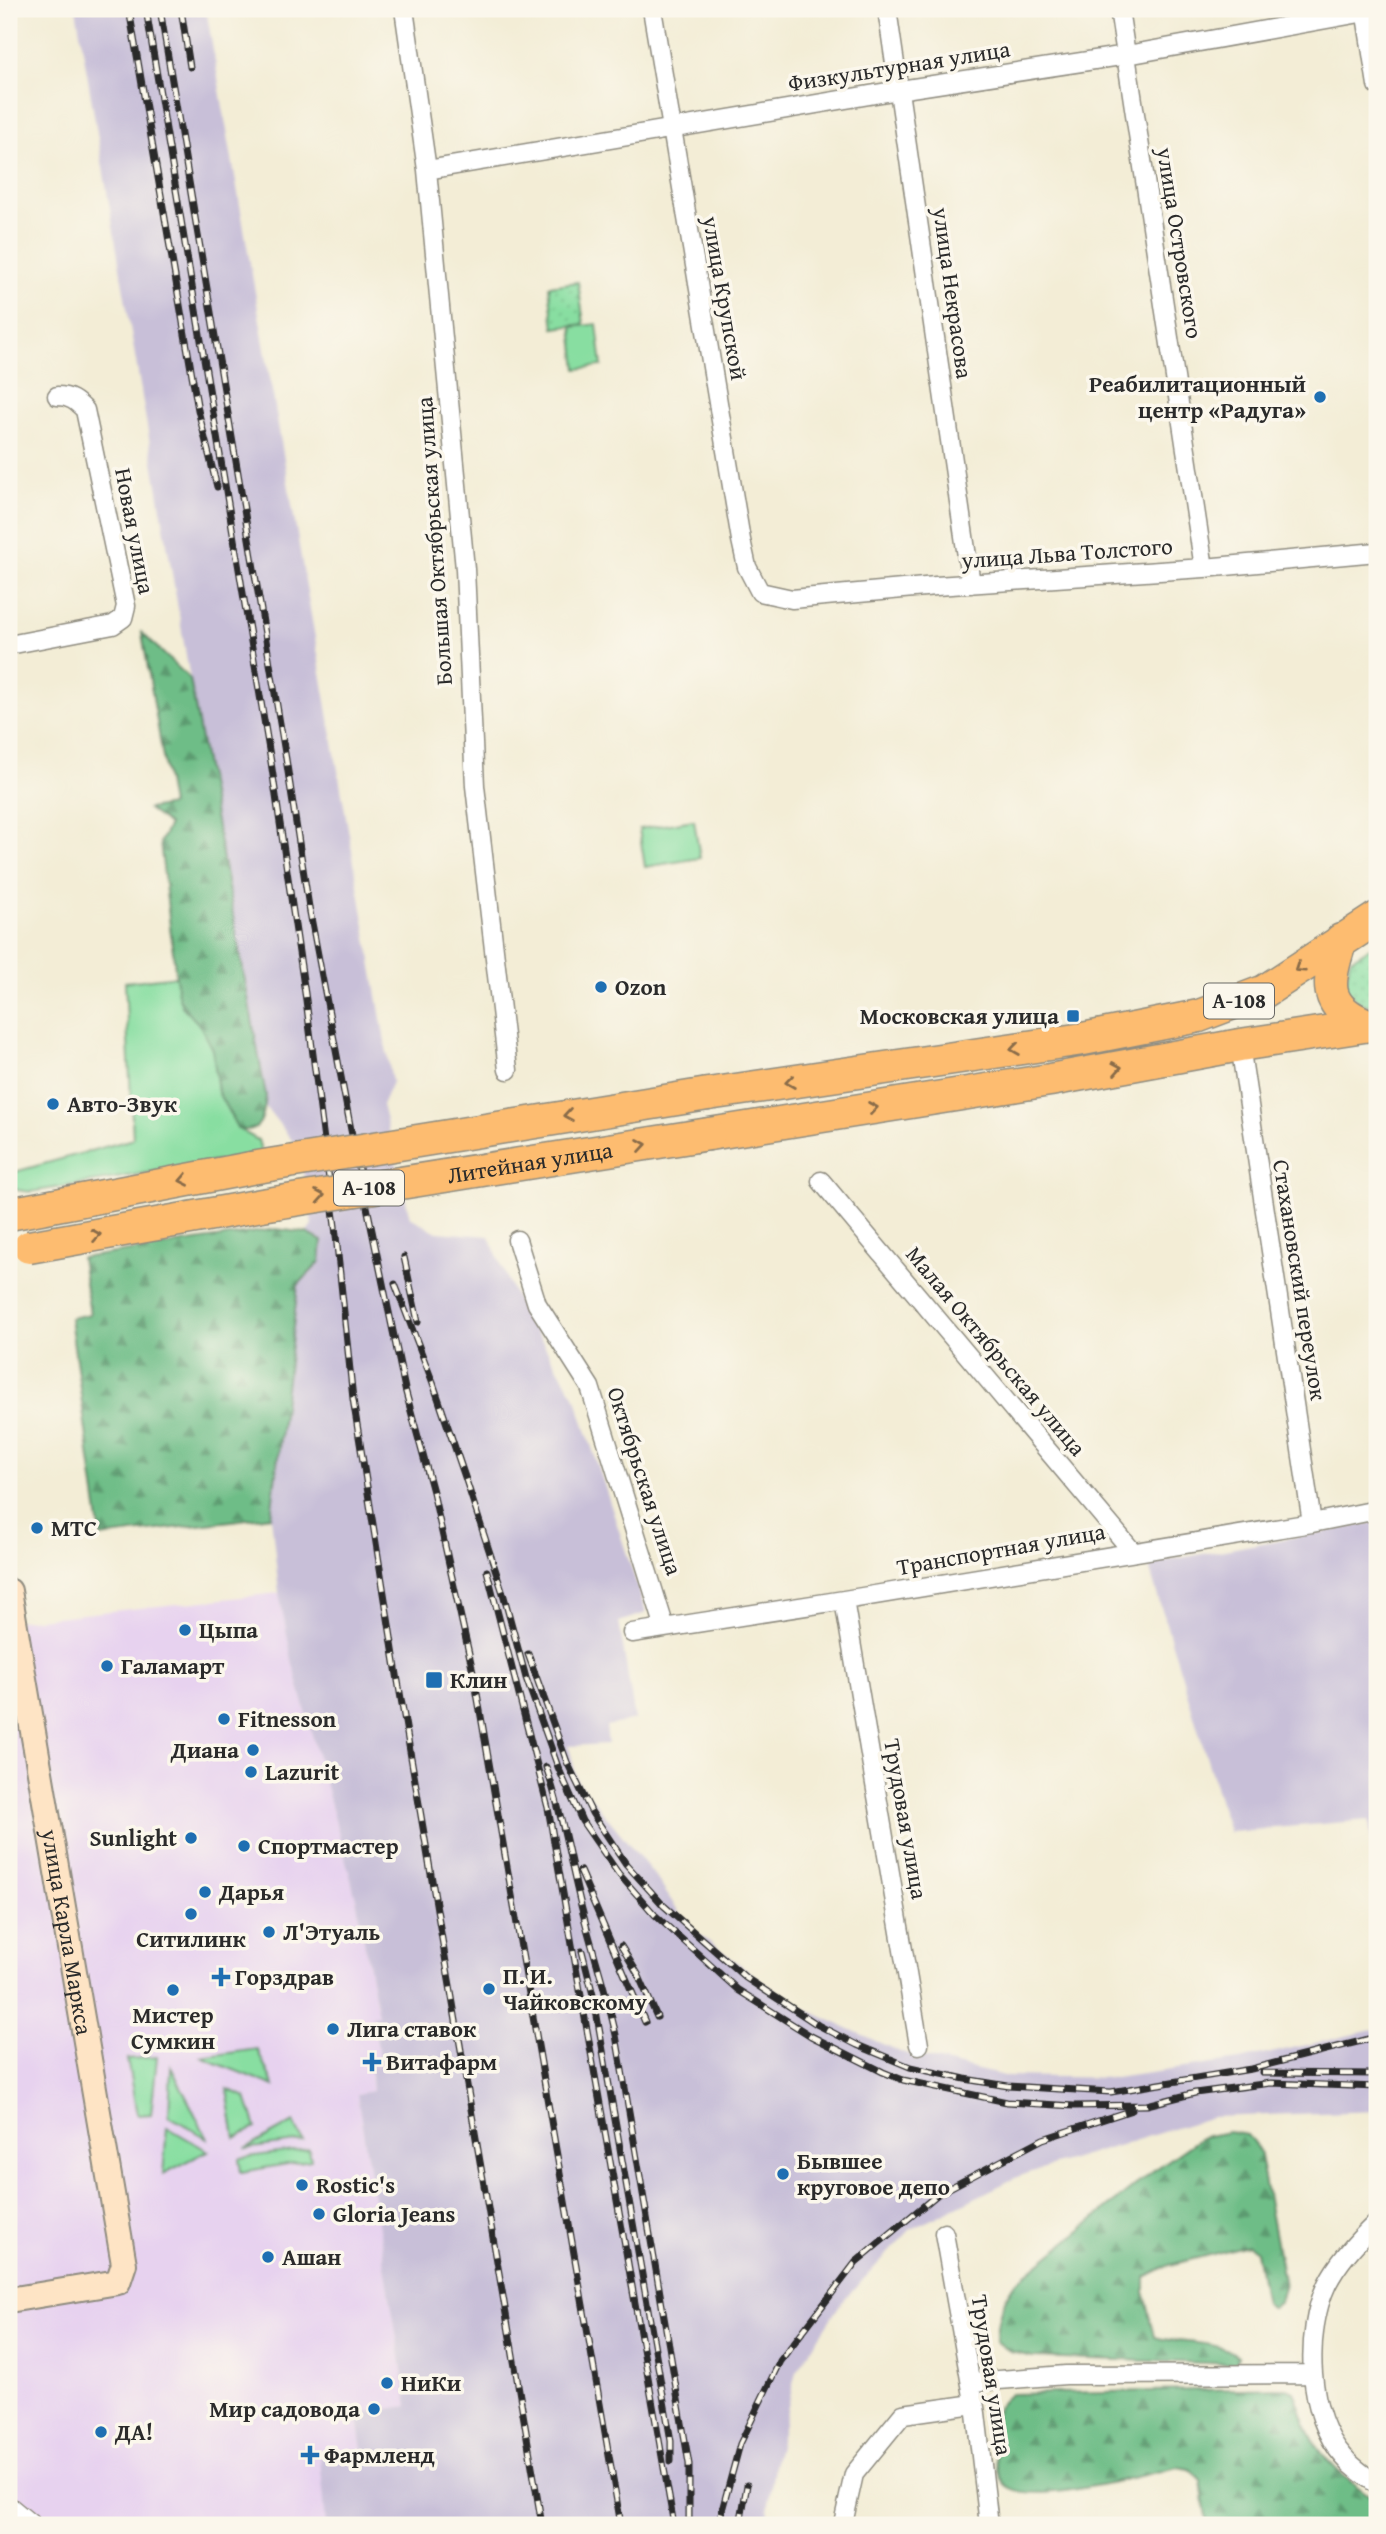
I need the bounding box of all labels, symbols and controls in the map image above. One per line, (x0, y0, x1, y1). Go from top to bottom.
street label: Физкультурная улица (786, 32, 1012, 99)
street label: улица Островского (1149, 144, 1212, 341)
street label: улица Некрасова (925, 204, 982, 381)
street label: улица Крупской (695, 212, 756, 383)
place label: Реабилитационный центр «Радуга» (1089, 367, 1306, 426)
marker: Реабилитационный центр «Радуга» (1312, 389, 1328, 405)
street label: Большая Октябрьская улица (407, 396, 460, 686)
street label: Новая улица (107, 465, 164, 597)
street label: улица Льва Толстого (959, 529, 1174, 576)
one-way arrow (1294, 960, 1307, 972)
place label: Ozon (615, 970, 667, 1003)
marker: Ozon (593, 979, 609, 995)
road number: А-108 (1204, 984, 1274, 1018)
place label: Московская улица (860, 999, 1059, 1032)
marker: Московская улица (1065, 1008, 1081, 1024)
one-way arrow (1009, 1041, 1021, 1056)
one-way arrow (1111, 1061, 1123, 1076)
one-way arrow (784, 1074, 796, 1089)
place label: Авто-Звук (67, 1087, 178, 1120)
marker: Авто-Звук (45, 1096, 61, 1112)
one-way arrow (868, 1101, 879, 1116)
one-way arrow (562, 1107, 574, 1122)
street label: Литейная улица (445, 1133, 615, 1191)
one-way arrow (636, 1138, 648, 1153)
street label: Стахановский переулок (1265, 1157, 1336, 1403)
road number: А-108 (334, 1170, 404, 1206)
one-way arrow (178, 1172, 190, 1187)
one-way arrow (314, 1189, 326, 1204)
one-way arrow (90, 1228, 102, 1243)
street label: Малая Октябрьская улица (899, 1239, 1094, 1463)
street label: Октябрьская улица (600, 1383, 691, 1579)
place label: МТС (51, 1511, 97, 1544)
street label: Транспортная улица (894, 1514, 1108, 1583)
marker: МТС (29, 1520, 45, 1536)
place label: Цыпа (199, 1613, 258, 1646)
marker: Цыпа (177, 1622, 193, 1638)
place label: Галамарт (121, 1649, 225, 1682)
marker: Галамарт (99, 1658, 115, 1674)
place label: Клин (450, 1663, 507, 1696)
marker: Клин (424, 1670, 444, 1690)
place label: Fitnesson (238, 1702, 337, 1735)
marker: Fitnesson (216, 1711, 232, 1727)
place label: Диана (170, 1733, 239, 1766)
street label: Трудовая улица (876, 1736, 937, 1902)
marker: Диана (245, 1742, 261, 1758)
place label: Lazurit (265, 1755, 340, 1788)
marker: Lazurit (243, 1764, 259, 1780)
place label: Sunlight (89, 1821, 177, 1854)
street label: улица Карла Маркса (34, 1826, 102, 2037)
place label: Спортмастер (258, 1829, 399, 1862)
marker: Sunlight (183, 1830, 199, 1846)
marker: Спортмастер (236, 1838, 252, 1854)
place label: Дарья (218, 1875, 284, 1908)
marker: Дарья (197, 1884, 213, 1900)
marker: Ситилинк (183, 1906, 199, 1922)
place label: Л'Этуаль (283, 1915, 381, 1948)
place label: Ситилинк (136, 1922, 246, 1955)
marker: Л'Этуаль (261, 1924, 277, 1940)
place label: П. И. Чайковскому (503, 1959, 647, 2018)
place label: Горздрав (235, 1960, 334, 1993)
marker: Горздрав (213, 1969, 229, 1985)
marker: П. И. Чайковскому (481, 1981, 497, 1997)
marker: Мистер Сумкин (165, 1982, 181, 1998)
place label: Мистер Сумкин (131, 1998, 215, 2057)
place label: Лига ставок (347, 2012, 477, 2045)
marker: Лига ставок (325, 2021, 341, 2037)
place label: Витафарм (386, 2045, 497, 2078)
marker: Витафарм (364, 2054, 380, 2070)
place label: Бывшее круговое депо (797, 2144, 950, 2203)
marker: Бывшее круговое депо (775, 2166, 791, 2182)
place label: Rostic's (316, 2168, 395, 2201)
marker: Rostic's (294, 2177, 310, 2193)
place label: Gloria Jeans (333, 2197, 455, 2230)
marker: Gloria Jeans (311, 2206, 327, 2222)
place label: Ашан (282, 2240, 341, 2273)
marker: Ашан (260, 2249, 276, 2265)
street label: Трудовая улица (964, 2292, 1021, 2458)
place label: НиКи (401, 2366, 461, 2399)
marker: НиКи (379, 2375, 395, 2391)
place label: Мир садовода (209, 2392, 360, 2425)
marker: Мир садовода (366, 2401, 382, 2417)
place label: ДА! (114, 2415, 153, 2448)
marker: ДА! (93, 2424, 109, 2440)
place label: Фармленд (324, 2438, 435, 2471)
marker: Фармленд (302, 2447, 318, 2463)

